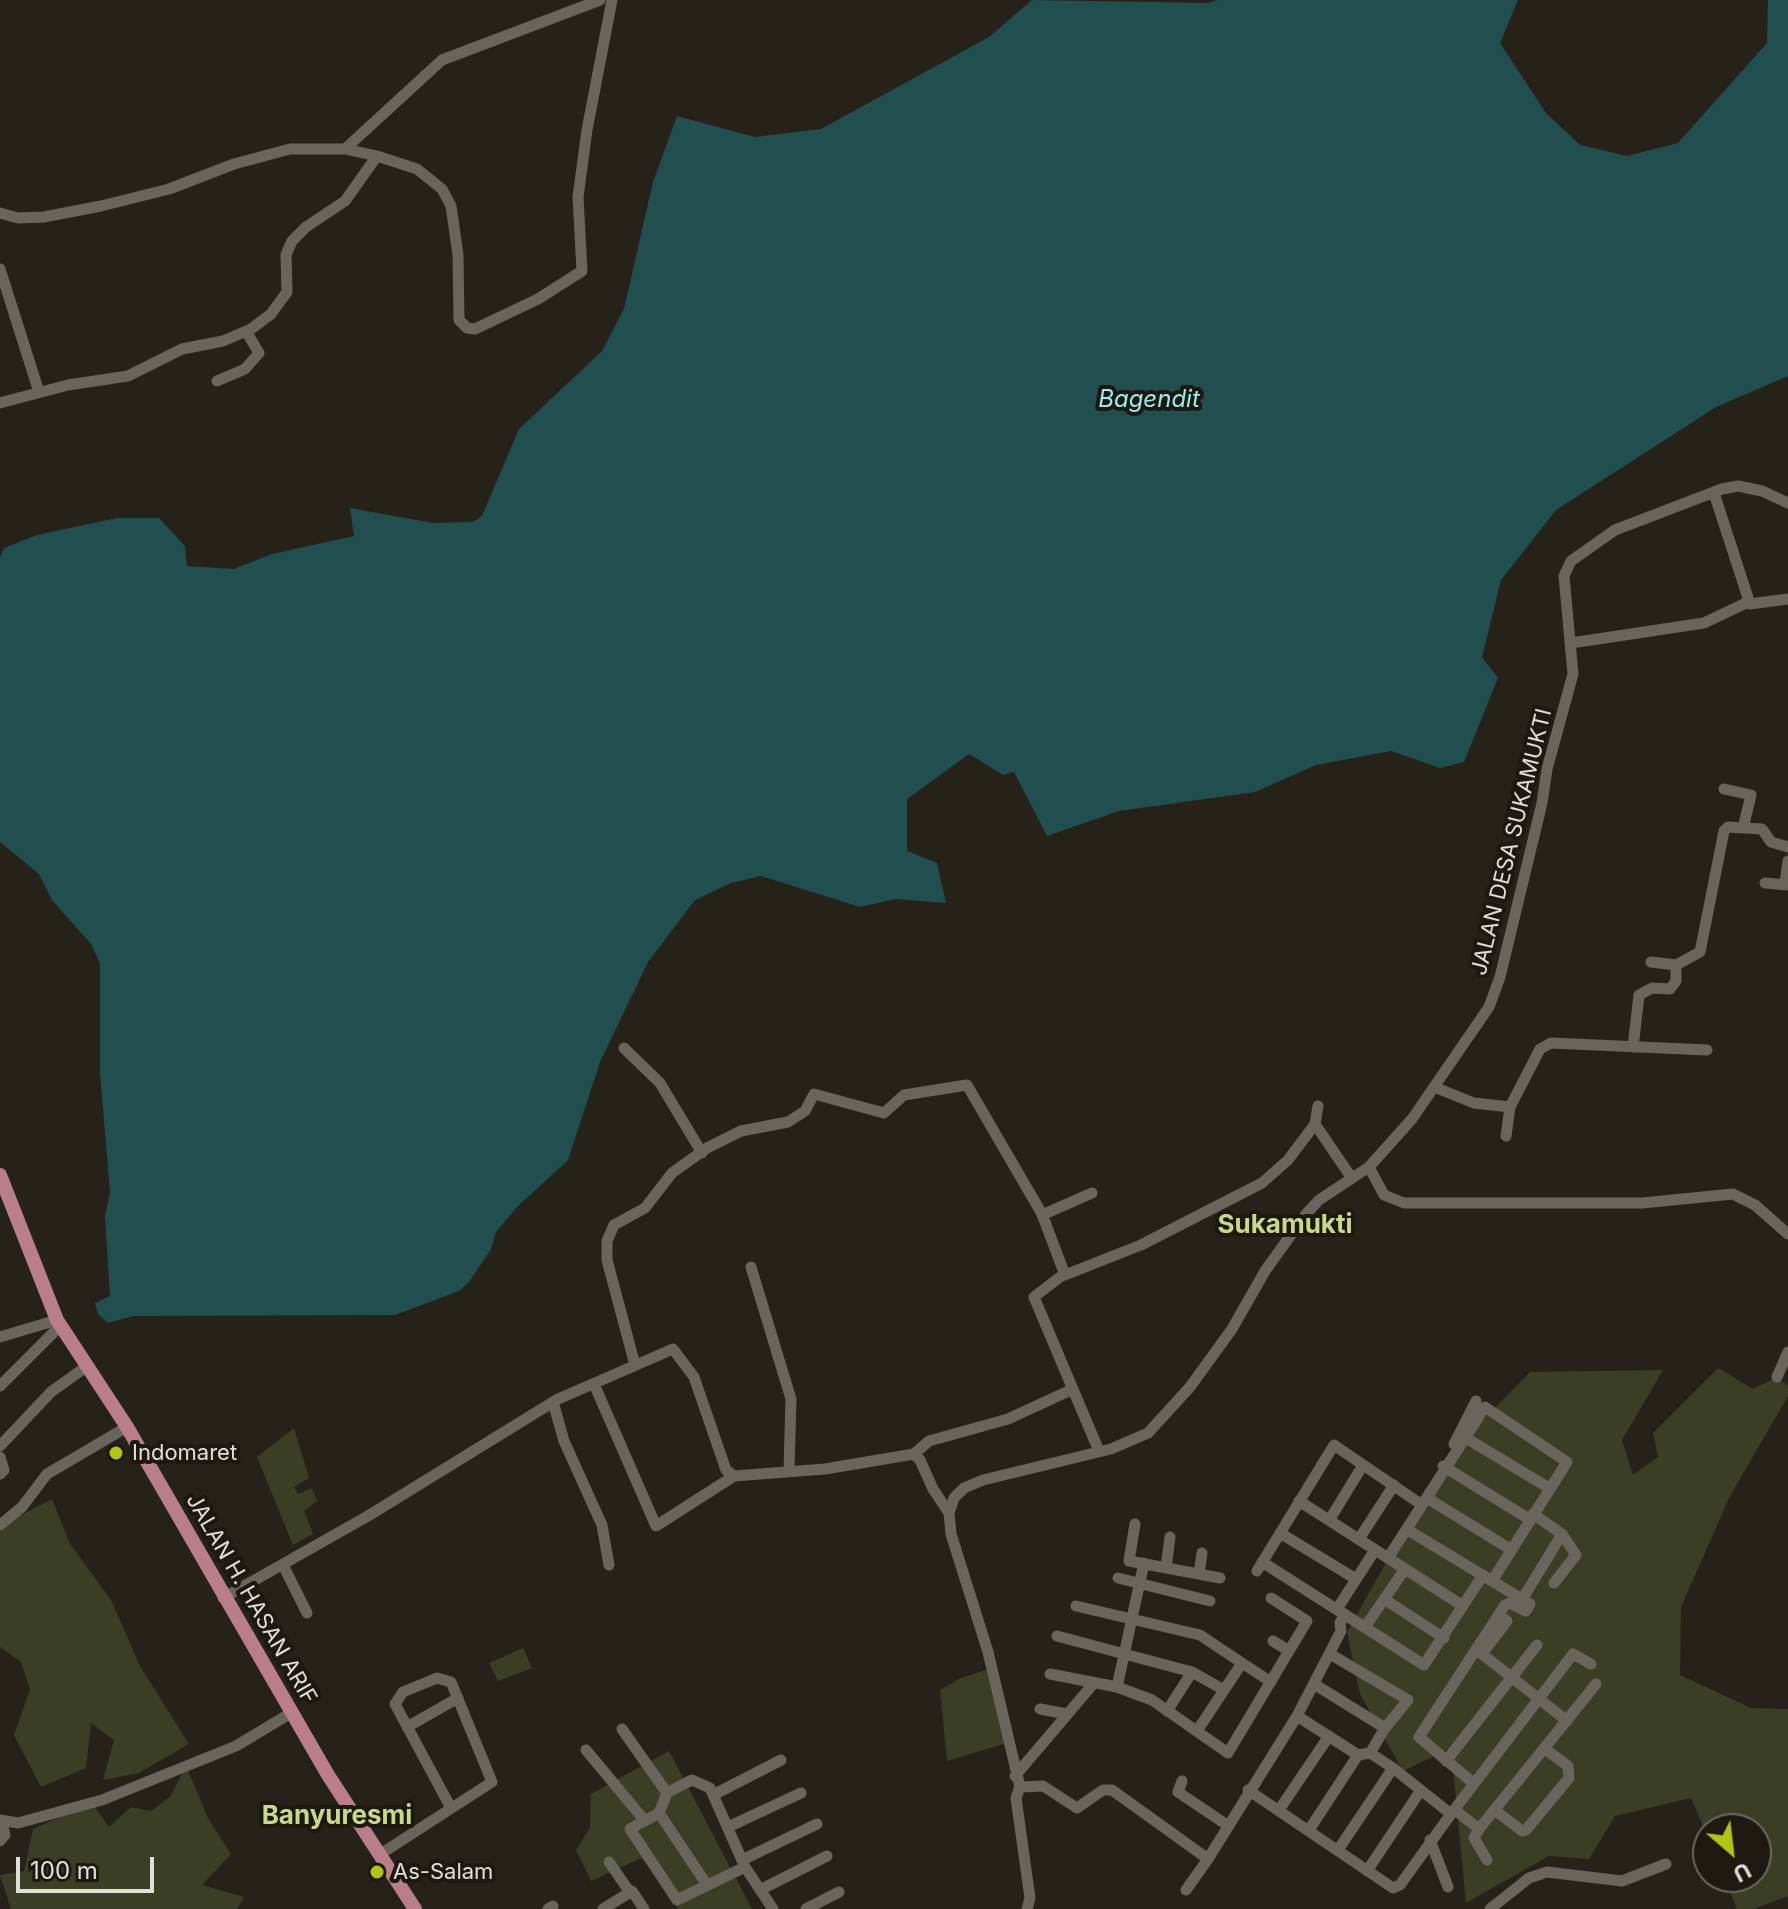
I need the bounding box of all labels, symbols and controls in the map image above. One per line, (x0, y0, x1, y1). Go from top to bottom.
water label: Bagendit (1098, 386, 1200, 414)
street label: JALAN DESA SUKAMUKTI (1466, 706, 1558, 978)
district label: Sukamukti (1218, 1209, 1352, 1241)
place label: Indomaret (132, 1440, 237, 1466)
marker: Indomaret (107, 1444, 125, 1462)
street label: JALAN H. HASAN ARIF (180, 1489, 322, 1709)
district label: Banyuresmi (262, 1800, 412, 1832)
north arrow (1692, 1813, 1772, 1893)
scale bar (20, 1841, 158, 1891)
text: 100 m (30, 1856, 98, 1885)
text: U (1729, 1857, 1756, 1888)
place label: As-Salam (393, 1859, 493, 1885)
marker: As-Salam (368, 1863, 386, 1881)

